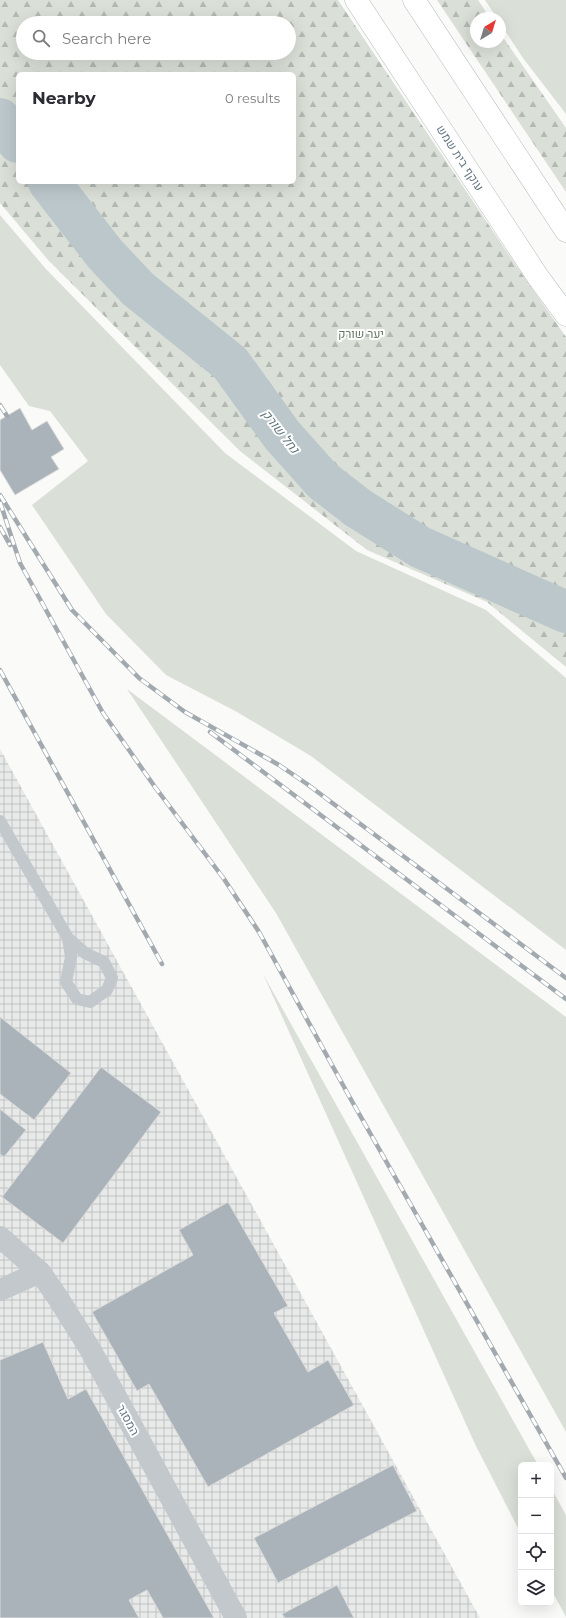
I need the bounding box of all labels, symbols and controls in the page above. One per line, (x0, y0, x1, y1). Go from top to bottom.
north arrow (470, 12, 506, 48)
search box (16, 16, 296, 60)
icon: search (30, 27, 52, 49)
text: Search here (62, 29, 151, 48)
text: Nearby (32, 88, 96, 108)
text: 0 results (225, 90, 280, 106)
street label: עוקף בית שמש (434, 122, 487, 193)
park label: יער שורק (338, 326, 384, 341)
water label: נחל שורק (259, 406, 304, 457)
street label: המסגר (114, 1402, 143, 1438)
map controls (518, 1462, 554, 1606)
button: + (518, 1462, 554, 1498)
button: − (518, 1498, 554, 1534)
button: locate (518, 1534, 554, 1570)
button: layers (518, 1570, 554, 1606)

